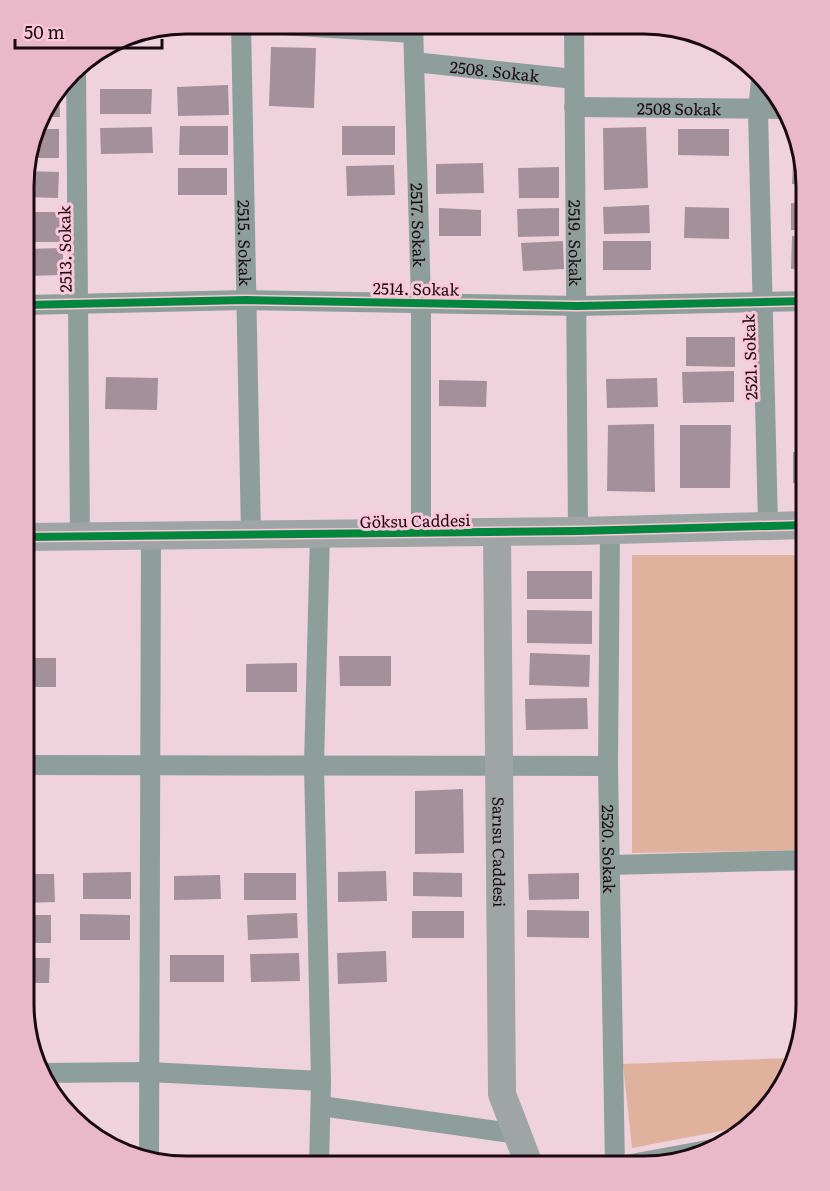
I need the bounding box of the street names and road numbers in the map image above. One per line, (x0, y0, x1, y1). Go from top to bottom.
street label: 2508. Sokak (449, 54, 541, 87)
street label: 2508 Sokak (637, 96, 722, 120)
street label: 2517. Sokak (406, 182, 432, 268)
street label: 2515. Sokak (232, 200, 258, 287)
street label: 2519. Sokak (563, 200, 588, 287)
street label: 2513. Sokak (51, 205, 77, 293)
street label: 2514. Sokak (373, 275, 460, 301)
street label: 2521. Sokak (735, 313, 762, 400)
street label: Göksu Caddesi (359, 507, 471, 533)
street label: Sarısu Caddesi (487, 796, 512, 907)
street label: 2520. Sokak (597, 804, 622, 894)

